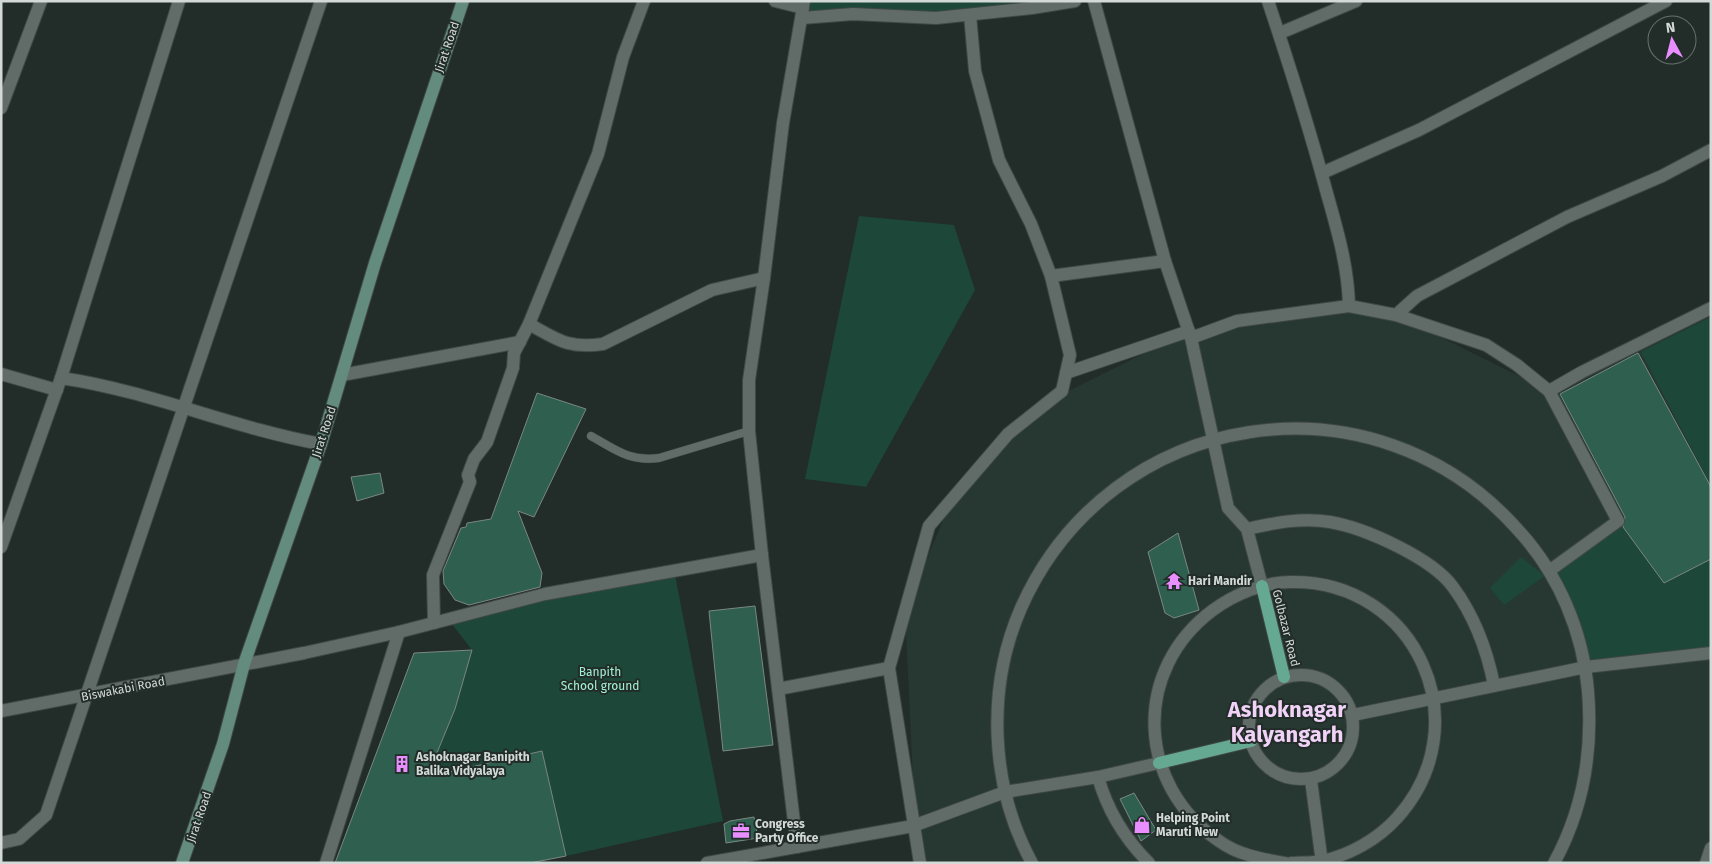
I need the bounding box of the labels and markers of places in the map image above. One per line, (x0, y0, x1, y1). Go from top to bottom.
temple icon: Hari Mandir (1164, 571, 1184, 591)
place label: Hari Mandir (1188, 574, 1252, 588)
place label: Ashoknagar Banipith Balika Vidyalaya (415, 750, 530, 778)
building icon: Ashoknagar Banipith Balika Vidyalaya (392, 754, 412, 774)
place label: Helping Point Maruti New (1156, 811, 1230, 839)
shop icon: Helping Point Maruti New (1132, 815, 1152, 835)
place label: Congress Party Office (755, 817, 819, 845)
office icon: Congress Party Office (731, 821, 751, 841)

